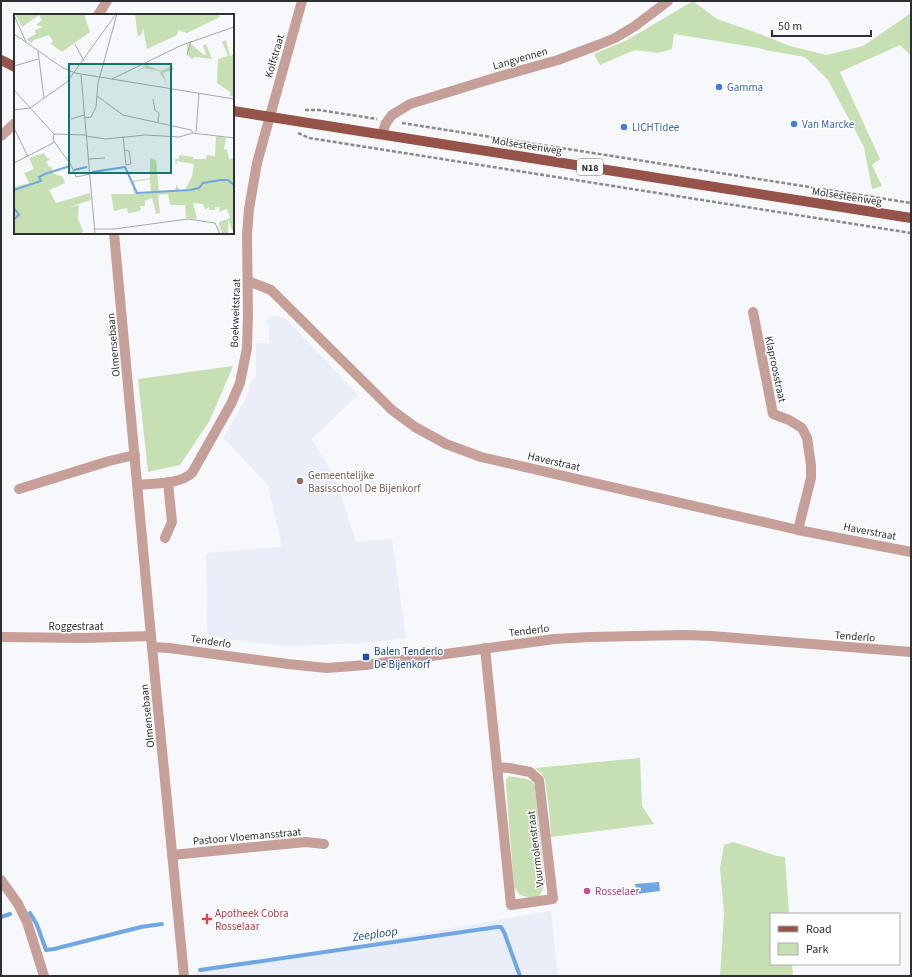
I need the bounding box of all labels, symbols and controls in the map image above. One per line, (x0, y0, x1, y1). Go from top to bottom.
scale bar (772, 12, 871, 38)
inset map (14, 14, 234, 234)
text: 50 m (778, 18, 802, 35)
street label: Kolfstraat (261, 32, 288, 80)
street label: Langvennen (491, 43, 549, 73)
place label: Gamma (727, 80, 763, 95)
marker: Gamma (714, 82, 724, 92)
place label: Van Marcke (802, 117, 855, 132)
marker: Van Marcke (789, 119, 799, 129)
place label: LICHTidee (632, 120, 680, 135)
marker: LICHTidee (619, 122, 629, 132)
street label: Molsesteenweg (491, 133, 563, 158)
road number: N18 (577, 159, 603, 175)
street label: Molsesteenweg (811, 184, 883, 209)
street label: Boekweitstraat (227, 278, 244, 348)
street label: Olmensebaan (103, 313, 124, 377)
street label: Klaproosstraat (761, 335, 790, 404)
street label: Haverstraat (526, 448, 582, 475)
place label: Gemeentelijke Basisschool De Bijenkorf (308, 468, 421, 496)
marker: Gemeentelijke Basisschool De Bijenkorf (295, 476, 305, 486)
street label: Haverstraat (842, 519, 898, 544)
street label: Roggestraat (49, 619, 104, 634)
street label: Tenderlo (508, 621, 550, 640)
street label: Tenderlo (834, 628, 876, 645)
street label: Tenderlo (190, 631, 232, 652)
place label: Balen Tenderlo De Bijenkorf (374, 644, 443, 672)
marker: Balen Tenderlo De Bijenkorf (361, 652, 371, 662)
street label: Olmensebaan (137, 683, 158, 748)
street label: Vuurmolenstraat (523, 810, 548, 888)
street label: Pastoor Vloemansstraat (192, 824, 302, 849)
place label: Rosselaer (595, 884, 640, 899)
marker: Rosselaer (582, 886, 592, 896)
place label: Apotheek Cobra Rosselaar (215, 906, 289, 934)
legend (770, 913, 900, 965)
marker: Apotheek Cobra Rosselaar (202, 914, 212, 924)
text: Road (806, 921, 832, 938)
water label: Zeeploop (350, 923, 399, 946)
text: Park (806, 941, 828, 958)

